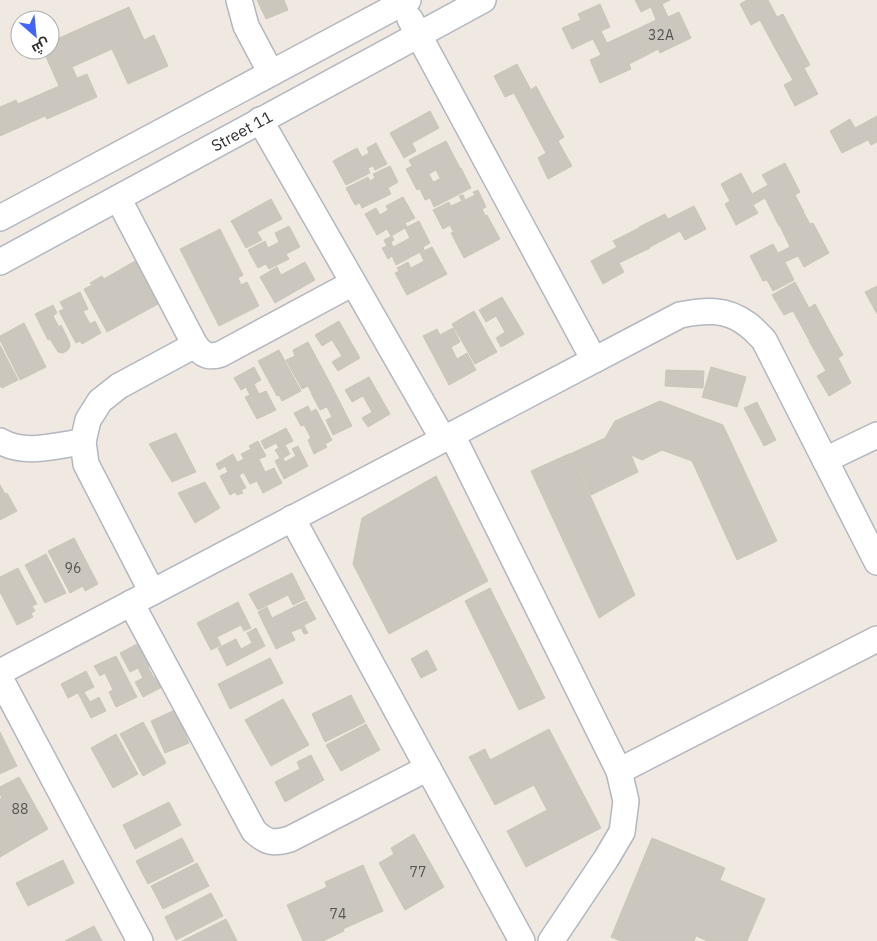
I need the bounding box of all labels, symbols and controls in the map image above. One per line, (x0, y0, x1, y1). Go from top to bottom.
north arrow (10, 10, 60, 60)
house number: 32A (648, 26, 674, 44)
text: ش (29, 34, 53, 59)
street label: Street 11 (208, 106, 276, 156)
house number: 96 (65, 559, 81, 577)
house number: 88 (12, 800, 28, 818)
house number: 77 (410, 863, 426, 881)
house number: 74 (330, 905, 346, 923)

